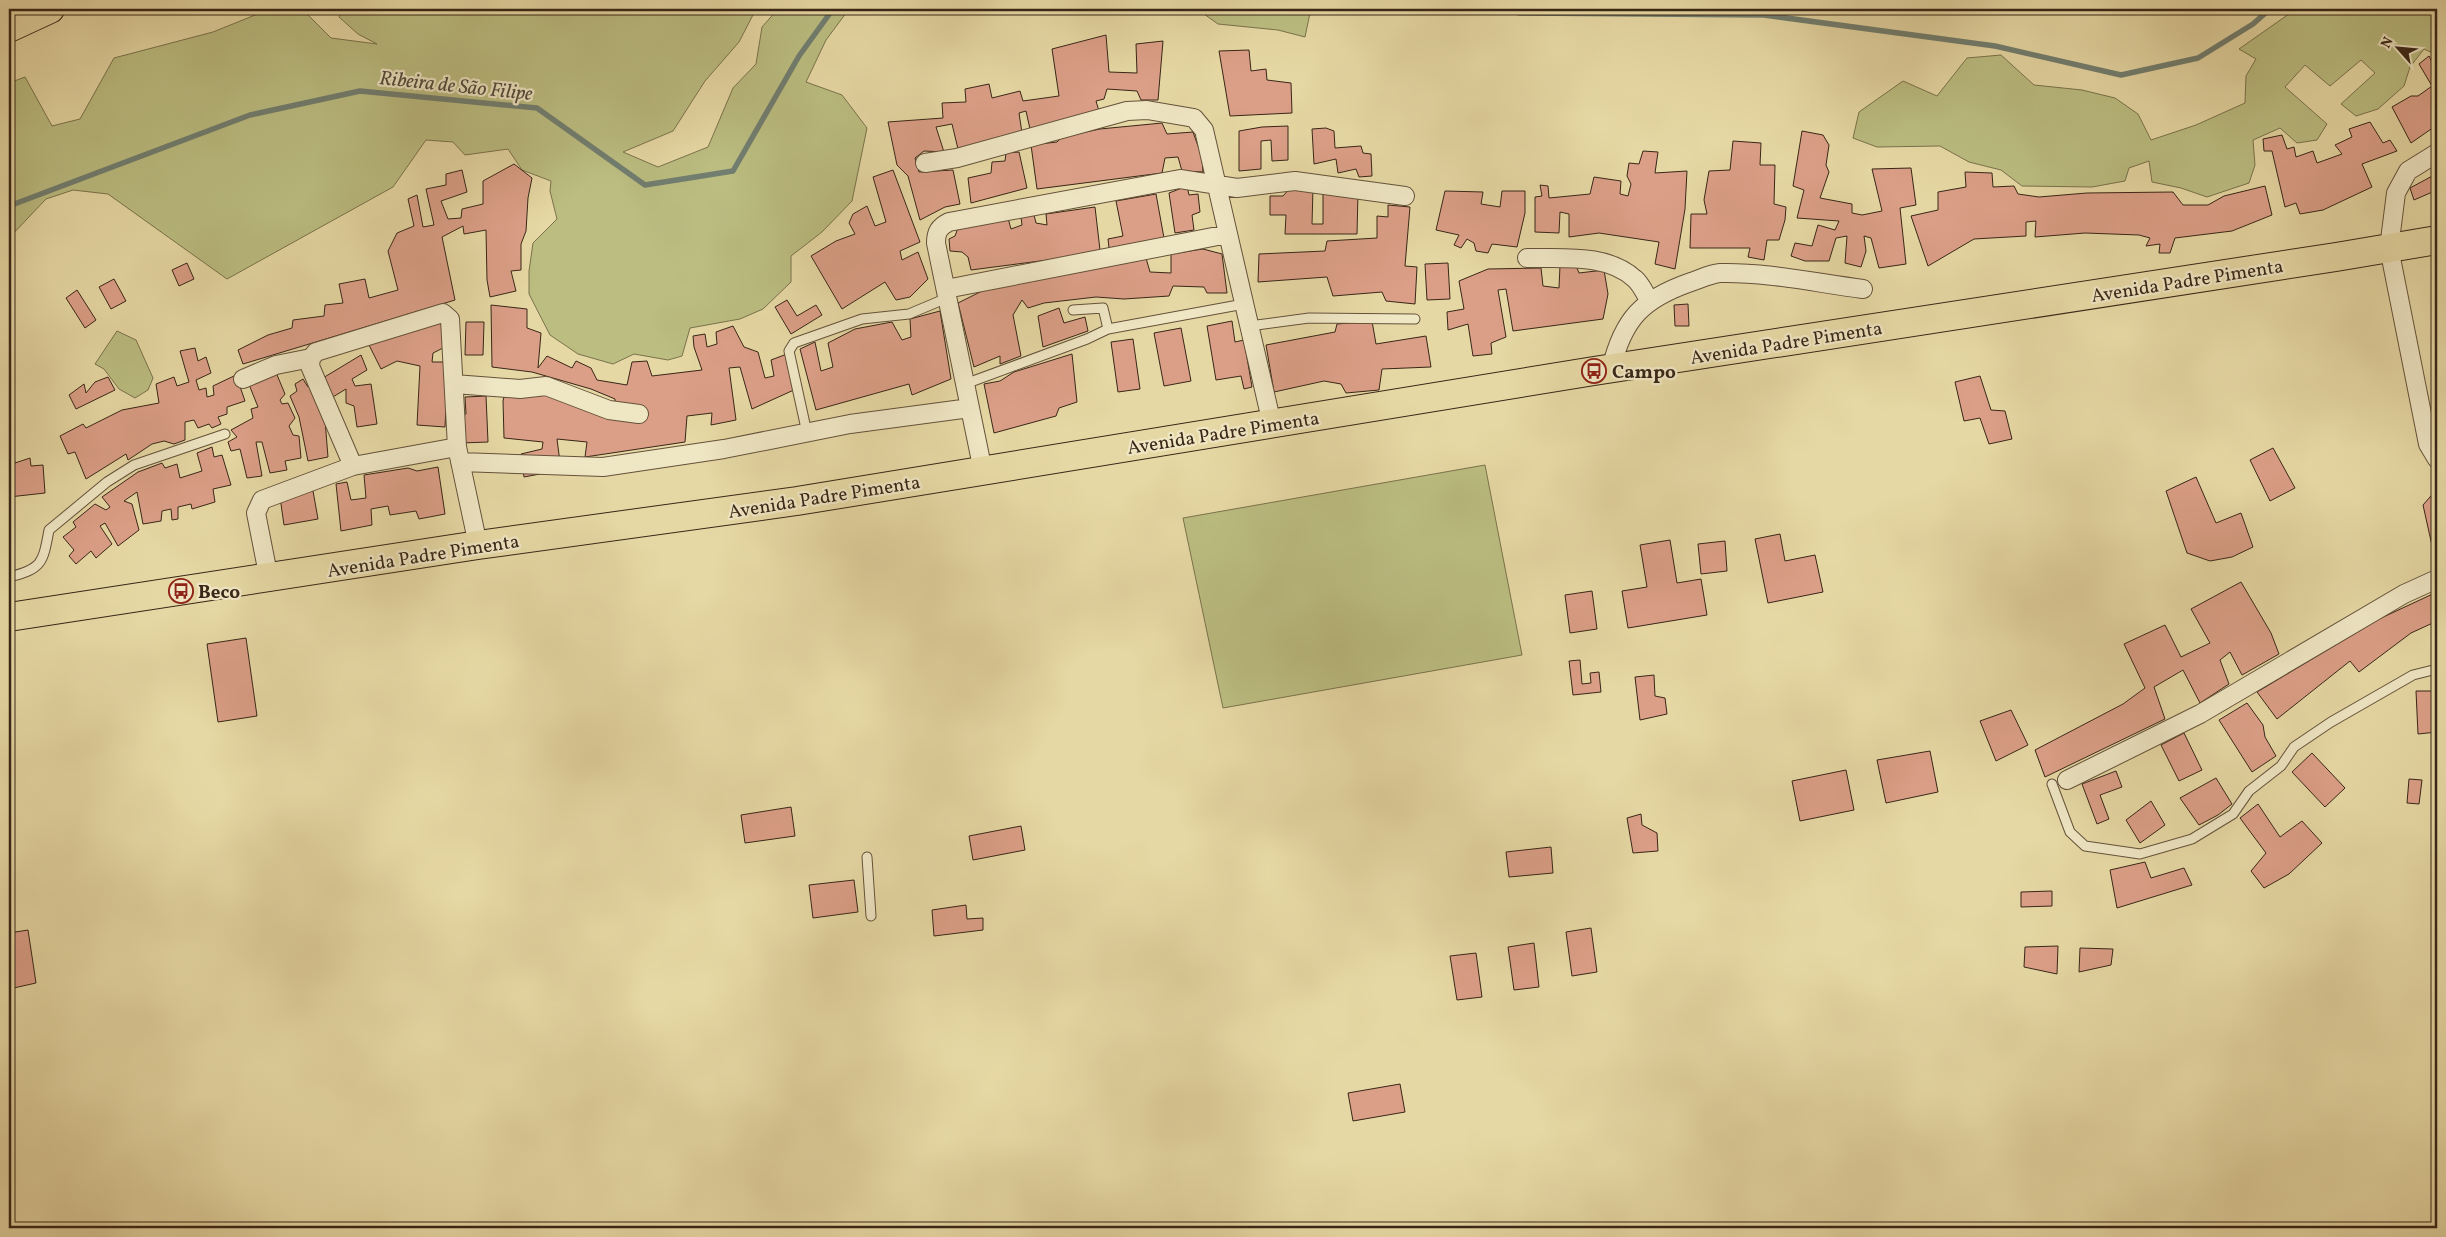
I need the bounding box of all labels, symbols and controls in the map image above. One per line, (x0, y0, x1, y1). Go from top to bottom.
north arrow (2374, 22, 2424, 72)
text: N (2377, 34, 2399, 52)
water label: Ribeira de São Filipe (378, 65, 535, 109)
street label: Avenida Padre Pimenta (2089, 254, 2285, 310)
street label: Avenida Padre Pimenta (1688, 316, 1884, 372)
bus stop icon: Campo (1581, 358, 1607, 384)
place label: Campo (1612, 360, 1676, 386)
street label: Avenida Padre Pimenta (1125, 406, 1321, 462)
street label: Avenida Padre Pimenta (726, 470, 922, 526)
street label: Avenida Padre Pimenta (325, 529, 521, 585)
bus stop icon: Beco (168, 578, 194, 604)
place label: Beco (198, 580, 240, 606)

